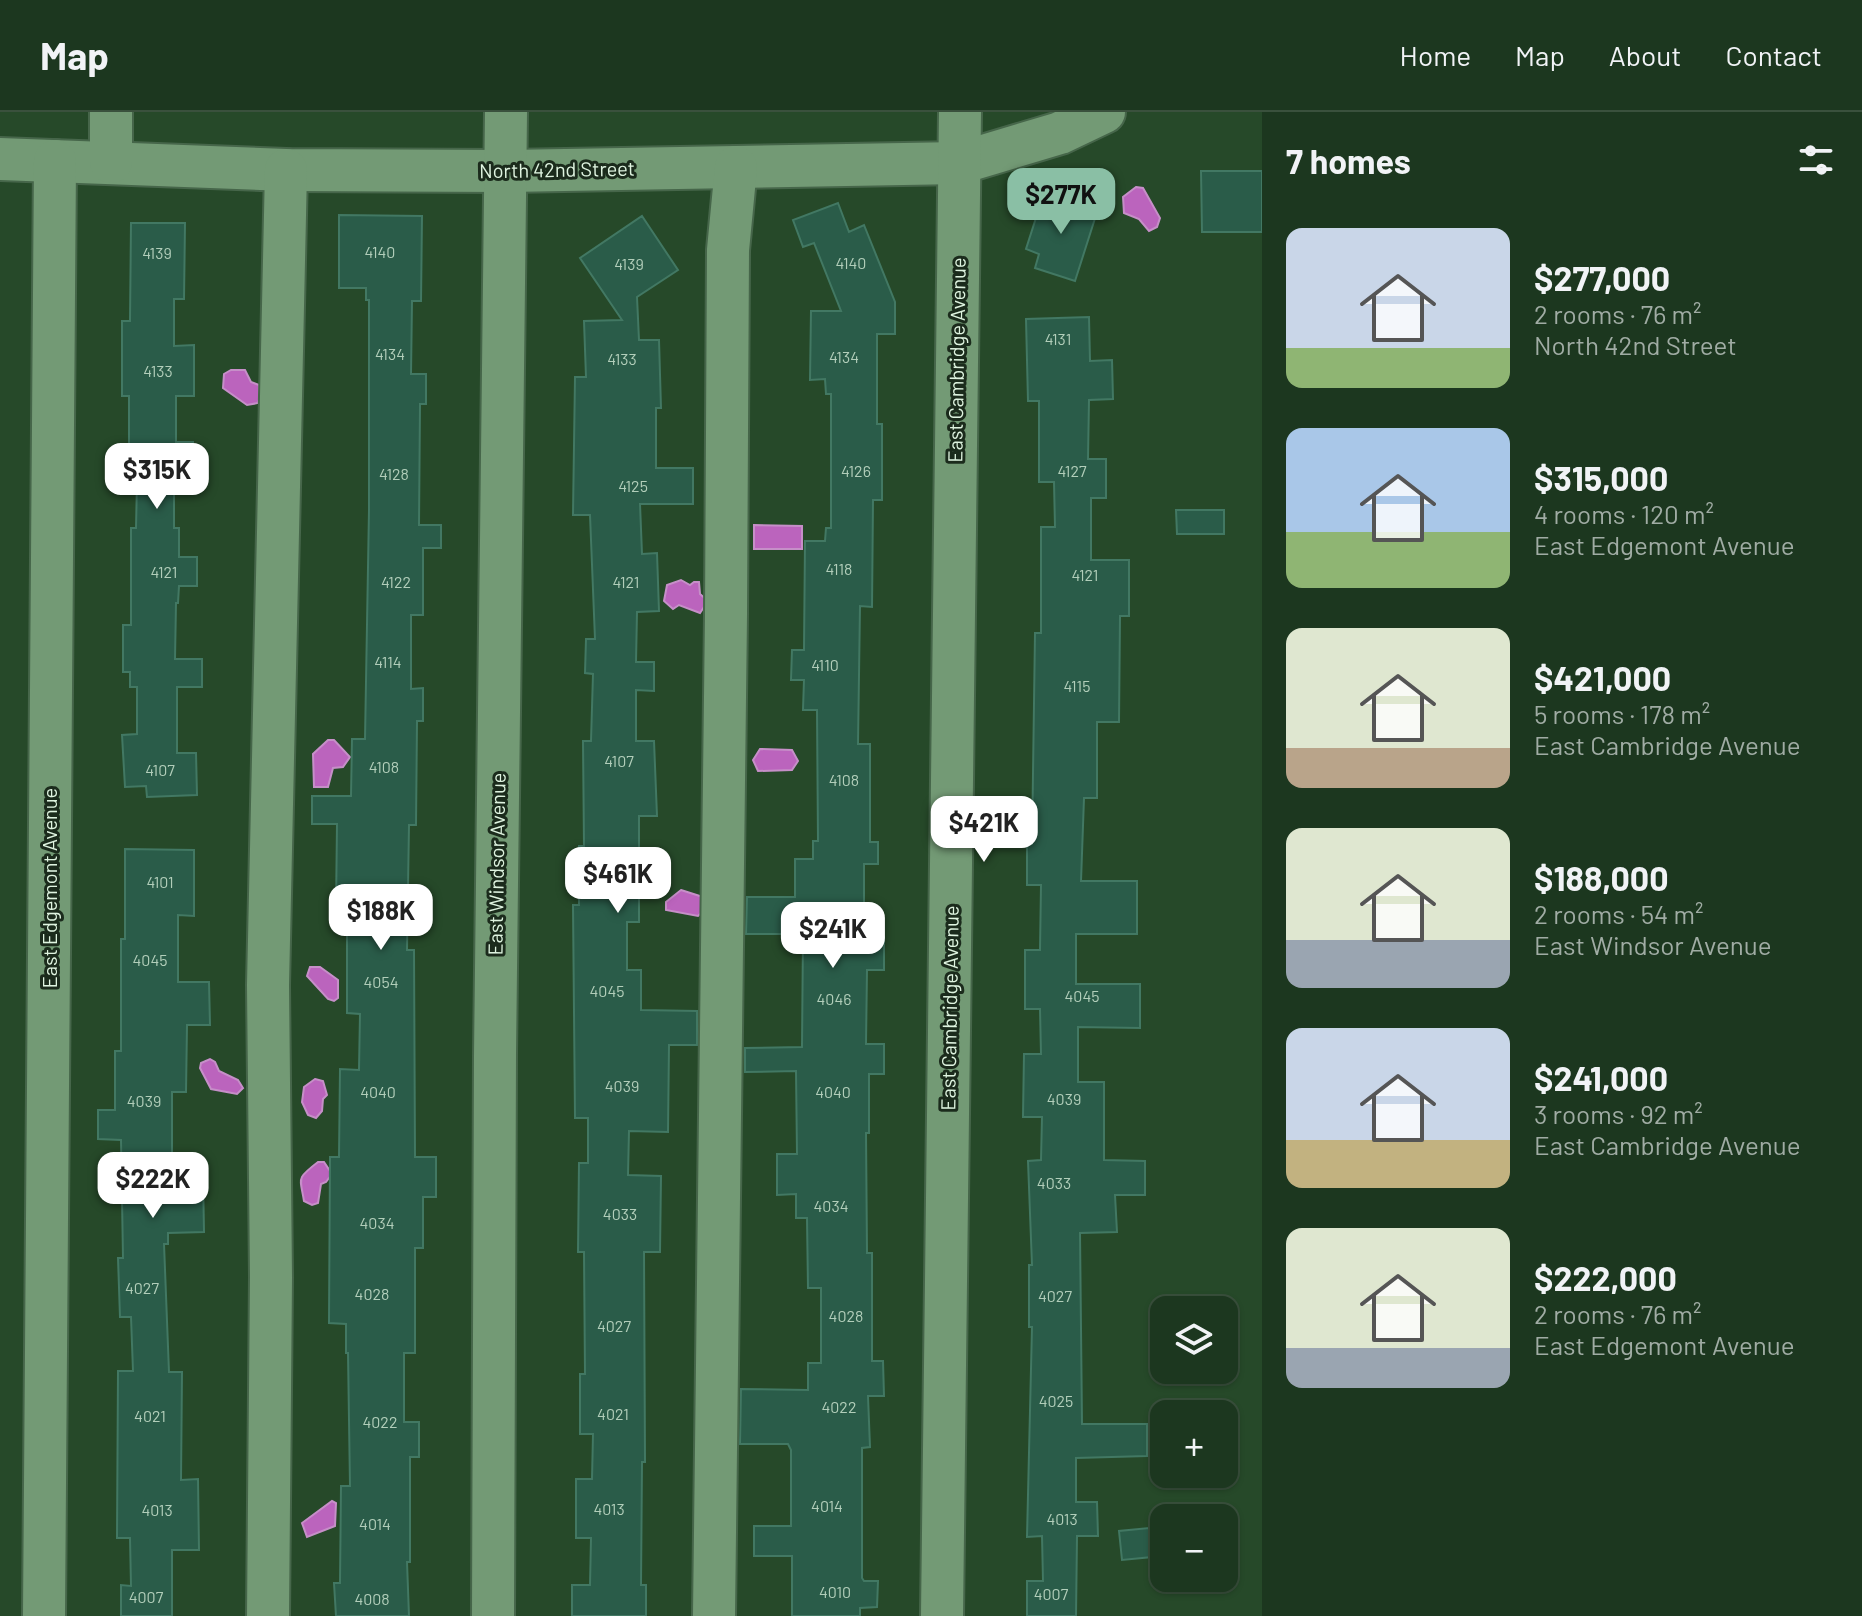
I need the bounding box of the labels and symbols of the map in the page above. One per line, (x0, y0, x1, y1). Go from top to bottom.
street label: North 42nd Street (479, 156, 635, 182)
pin: $277K (1005, 168, 1117, 236)
house number: 4140 (365, 242, 395, 261)
house number: 4139 (142, 243, 172, 262)
house number: 4140 (836, 253, 866, 272)
house number: 4139 (614, 254, 644, 273)
street label: East Cambridge Avenue (942, 257, 970, 463)
house number: 4131 (1045, 329, 1071, 348)
house number: 4134 (375, 344, 405, 363)
house number: 4134 (829, 347, 859, 366)
house number: 4133 (607, 349, 637, 368)
house number: 4133 (143, 361, 173, 380)
pin: $315K (101, 443, 213, 511)
house number: 4126 (841, 461, 871, 480)
house number: 4127 (1057, 461, 1087, 480)
house number: 4128 (379, 464, 409, 483)
house number: 4125 (618, 476, 648, 495)
house number: 4118 (826, 559, 852, 578)
house number: 4121 (151, 562, 177, 581)
house number: 4121 (1072, 565, 1098, 584)
house number: 4122 (381, 572, 411, 591)
house number: 4121 (613, 572, 639, 591)
house number: 4114 (374, 652, 402, 671)
house number: 4110 (811, 655, 839, 674)
house number: 4115 (1064, 676, 1090, 695)
house number: 4107 (604, 751, 634, 770)
house number: 4108 (369, 757, 399, 776)
house number: 4107 (145, 760, 175, 779)
house number: 4108 (829, 770, 859, 789)
street label: East Windsor Avenue (482, 772, 510, 956)
street label: East Edgemont Avenue (37, 788, 61, 988)
pin: $421K (928, 796, 1040, 864)
pin: $461K (562, 847, 674, 915)
house number: 4101 (146, 872, 174, 891)
pin: $188K (325, 884, 437, 952)
pin: $241K (777, 902, 889, 970)
street label: East Cambridge Avenue (935, 905, 963, 1111)
house number: 4045 (133, 950, 167, 969)
house number: 4054 (364, 972, 398, 991)
house number: 4045 (590, 981, 624, 1000)
house number: 4045 (1065, 986, 1099, 1005)
house number: 4046 (817, 989, 851, 1008)
house number: 4039 (605, 1076, 639, 1095)
house number: 4040 (360, 1082, 396, 1101)
house number: 4040 (815, 1082, 851, 1101)
house number: 4039 (1047, 1089, 1081, 1108)
house number: 4039 (127, 1091, 161, 1110)
pin: $222K (97, 1152, 209, 1220)
house number: 4033 (1037, 1173, 1071, 1192)
house number: 4034 (814, 1196, 848, 1215)
house number: 4033 (603, 1204, 637, 1223)
house number: 4034 (360, 1213, 394, 1232)
house number: 4027 (125, 1278, 159, 1297)
house number: 4028 (355, 1284, 389, 1303)
house number: 4027 (1038, 1286, 1072, 1305)
house number: 4028 (829, 1306, 863, 1325)
house number: 4027 (597, 1316, 631, 1335)
house number: 4025 (1039, 1391, 1073, 1410)
house number: 4022 (821, 1397, 857, 1416)
house number: 4021 (597, 1404, 629, 1423)
house number: 4021 (134, 1406, 166, 1425)
house number: 4022 (362, 1412, 398, 1431)
house number: 4014 (811, 1496, 843, 1515)
house number: 4013 (593, 1499, 625, 1518)
house number: 4013 (141, 1500, 173, 1519)
house number: 4013 (1046, 1509, 1078, 1528)
house number: 4014 (359, 1514, 391, 1533)
house number: 4010 (819, 1582, 851, 1601)
house number: 4007 (1034, 1584, 1069, 1603)
house number: 4007 (129, 1587, 164, 1606)
house number: 4008 (354, 1589, 390, 1608)

